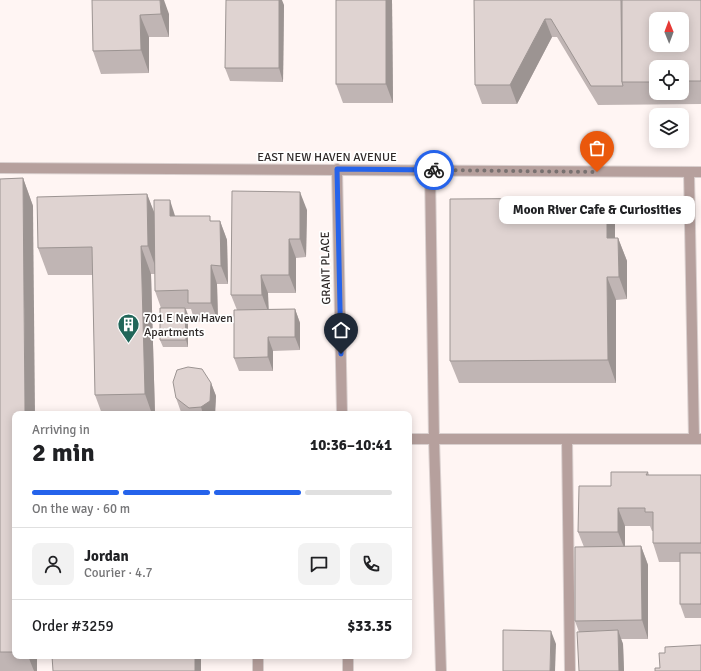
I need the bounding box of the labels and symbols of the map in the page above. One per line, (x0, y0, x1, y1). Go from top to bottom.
north arrow (649, 12, 689, 52)
pin (580, 131, 614, 172)
street label: EAST NEW HAVEN AVENUE (257, 150, 397, 165)
courier (414, 150, 454, 190)
callout: Moon River Cafe & Curiosities (499, 196, 695, 224)
street label: GRANT PLACE (318, 231, 334, 305)
place label: 701 E New Haven Apartments (144, 311, 233, 340)
building icon: 701 E New Haven Apartments (115, 312, 141, 345)
pin (324, 313, 358, 354)

